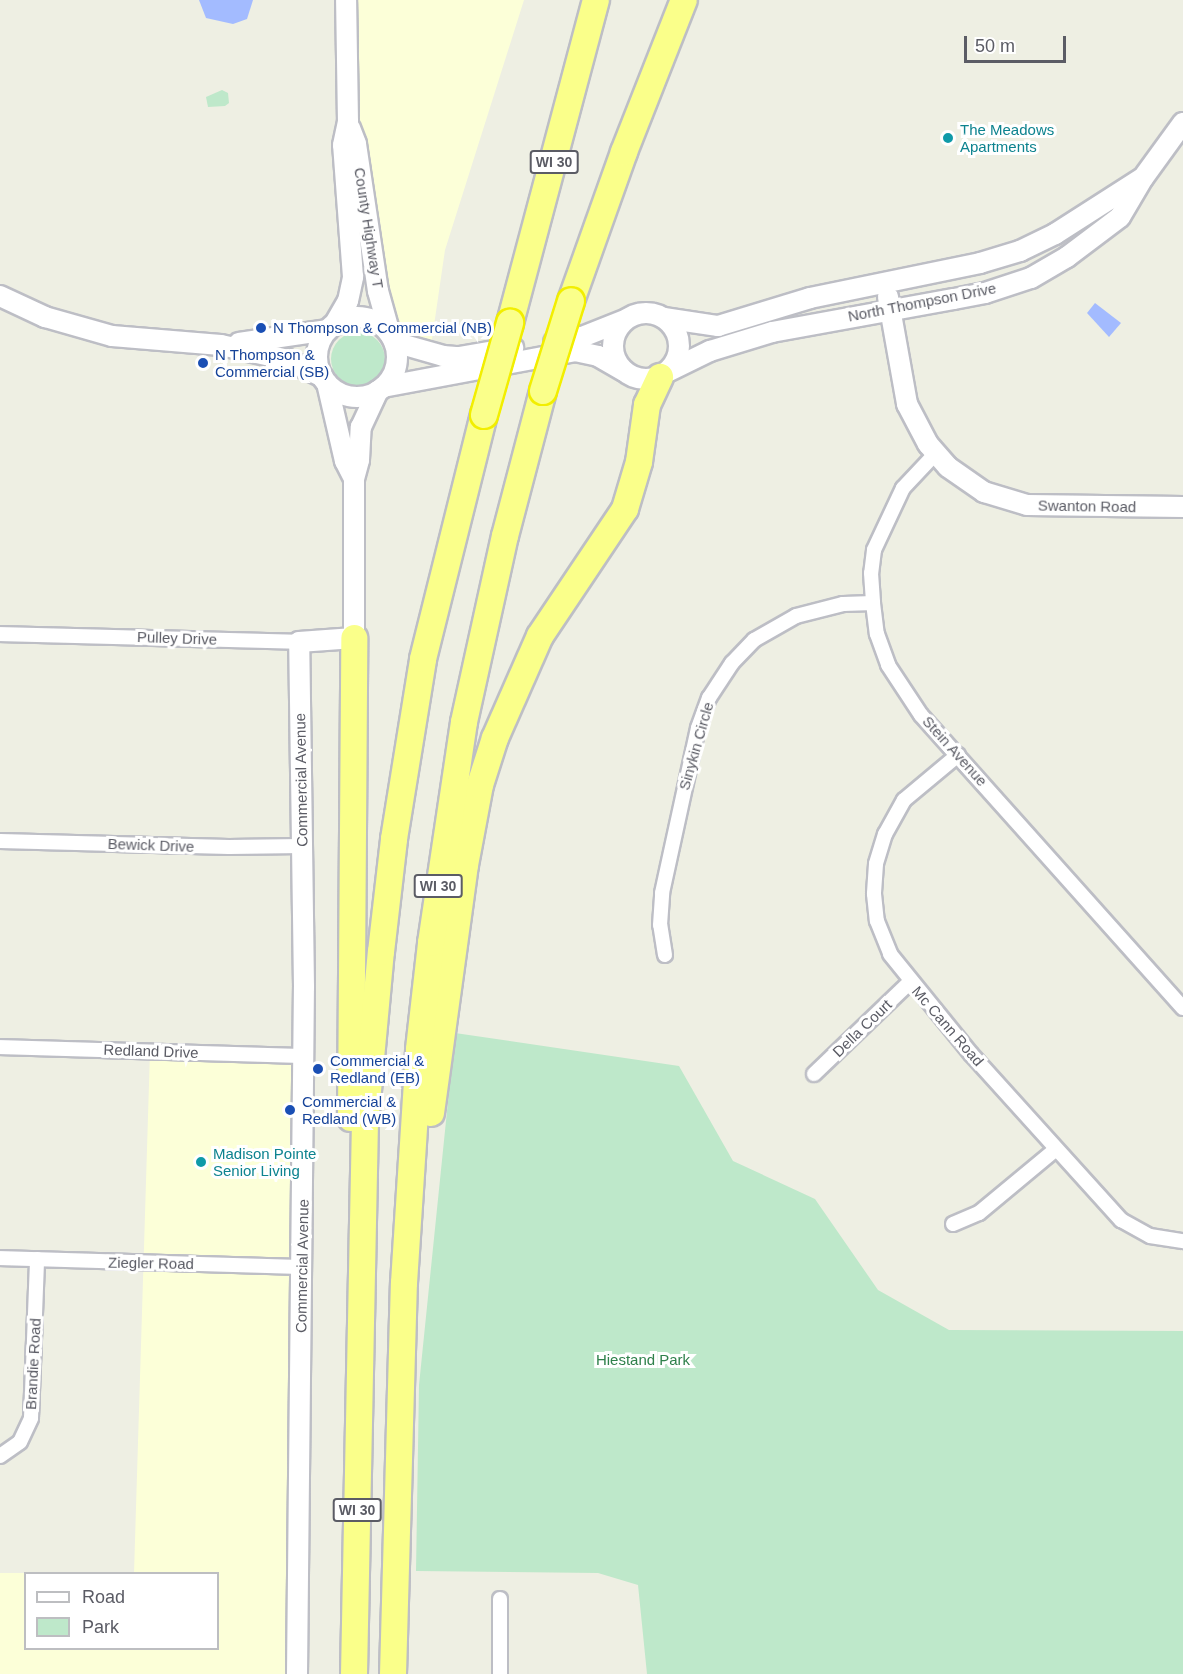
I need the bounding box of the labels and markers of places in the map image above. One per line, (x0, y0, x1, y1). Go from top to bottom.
place label: The Meadows Apartments (960, 120, 1054, 155)
marker: The Meadows Apartments (941, 131, 955, 145)
place label: N Thompson & Commercial (NB) (273, 319, 492, 337)
marker: N Thompson & Commercial (NB) (254, 321, 268, 335)
place label: N Thompson & Commercial (SB) (215, 345, 329, 380)
marker: N Thompson & Commercial (SB) (196, 356, 210, 370)
place label: Commercial & Redland (EB) (330, 1051, 424, 1086)
marker: Commercial & Redland (EB) (311, 1062, 325, 1076)
place label: Commercial & Redland (WB) (302, 1092, 396, 1127)
marker: Commercial & Redland (WB) (283, 1103, 297, 1117)
place label: Madison Pointe Senior Living (213, 1144, 316, 1179)
marker: Madison Pointe Senior Living (194, 1155, 208, 1169)

